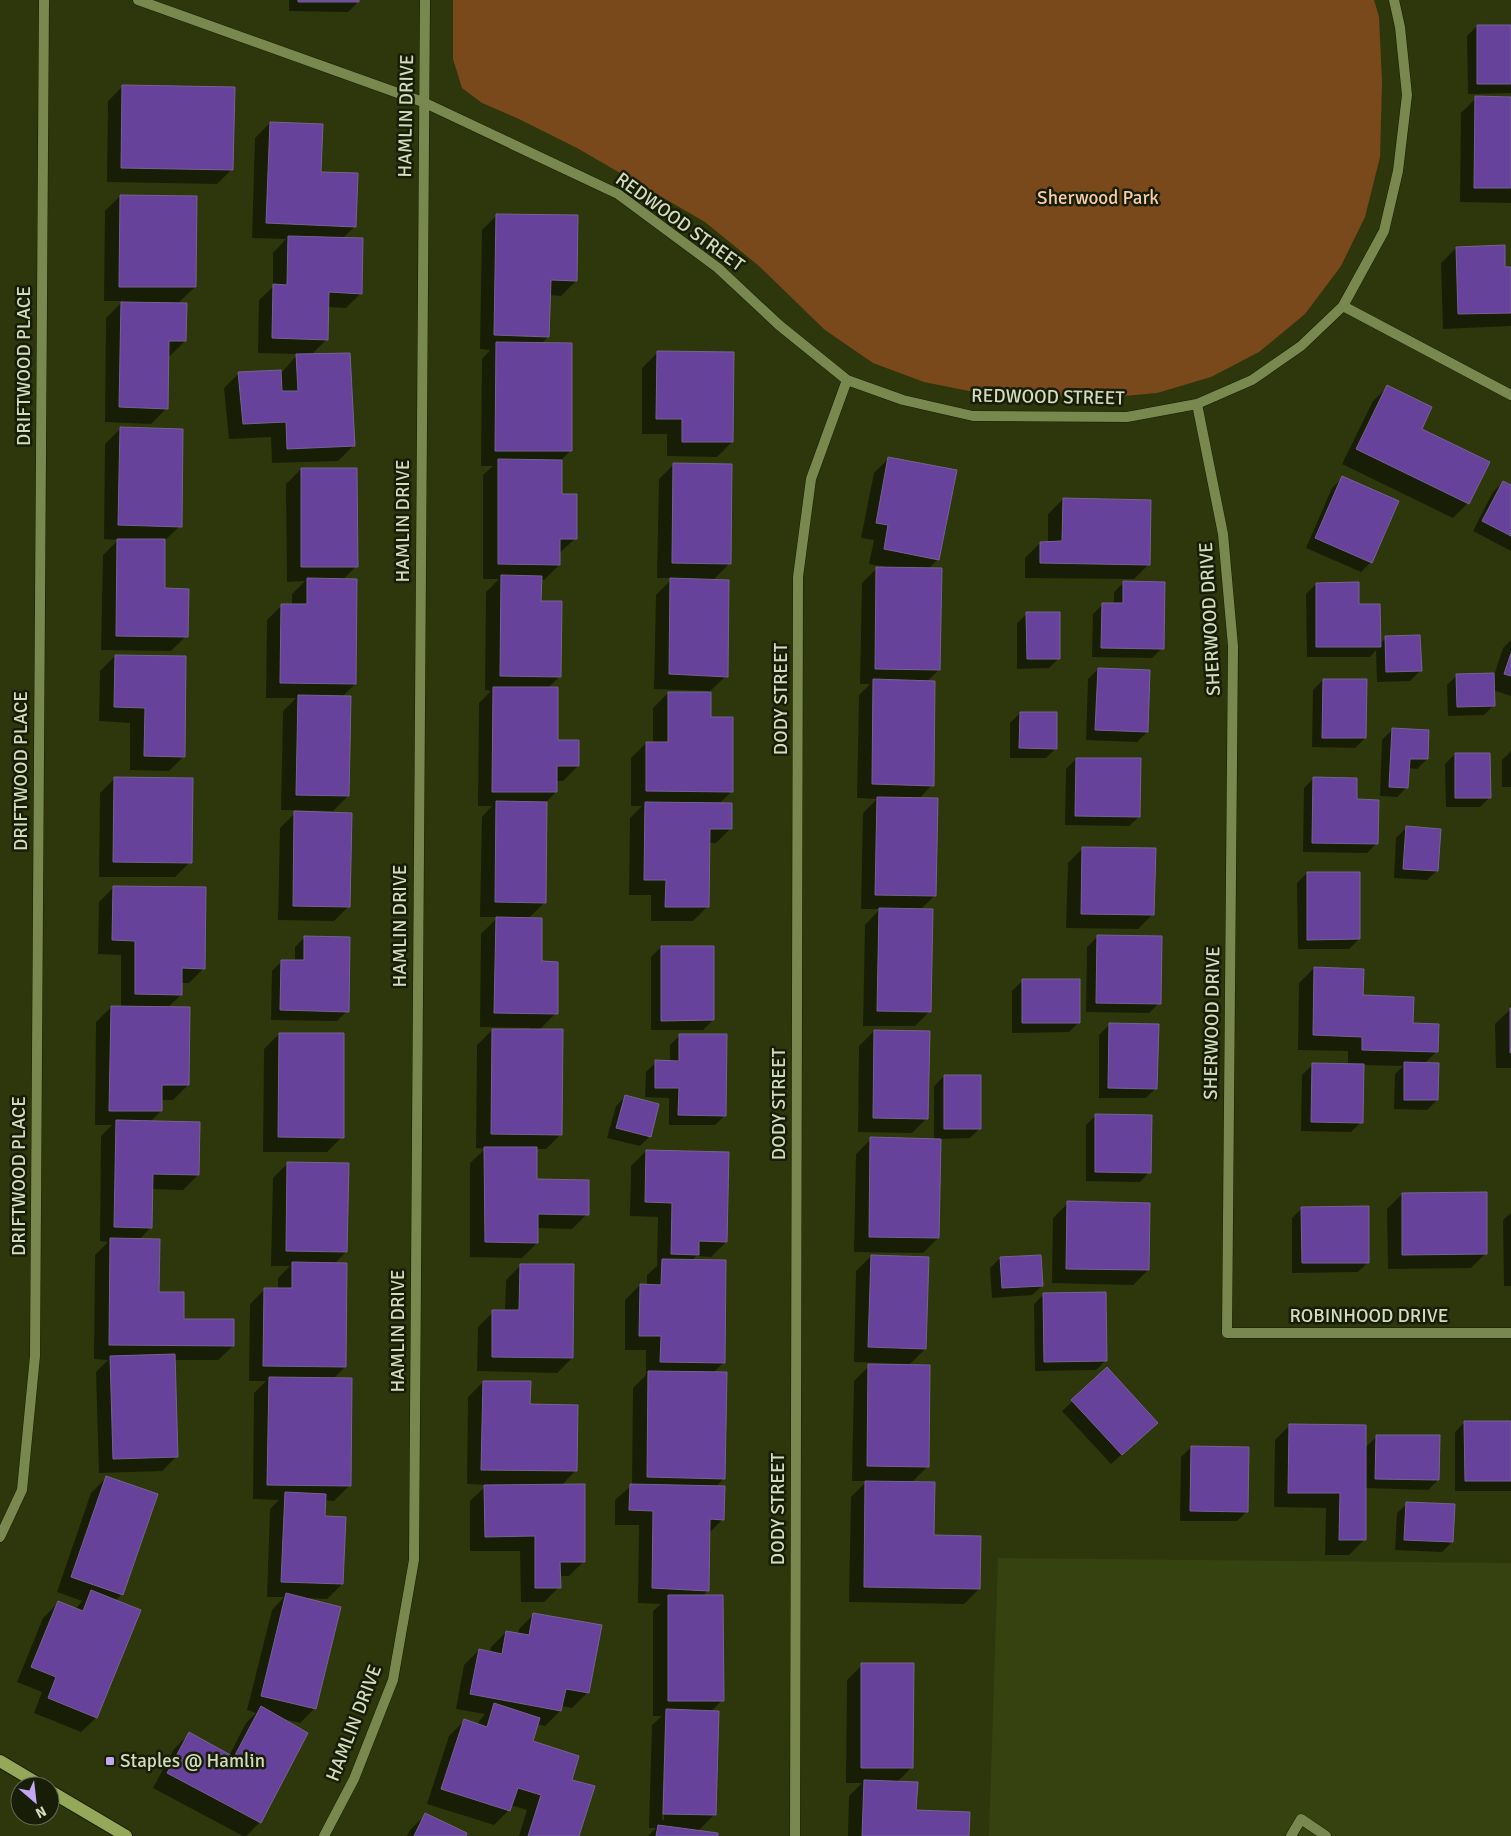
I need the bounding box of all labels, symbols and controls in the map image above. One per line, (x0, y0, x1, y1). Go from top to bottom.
street label: HAMLIN DRIVE (393, 54, 419, 178)
street label: REDWOOD STREET (611, 167, 750, 277)
park label: Sherwood Park (1037, 186, 1159, 210)
street label: DRIFTWOOD PLACE (12, 286, 36, 446)
street label: REDWOOD STREET (971, 384, 1126, 410)
street label: HAMLIN DRIVE (391, 459, 415, 583)
street label: SHERWOOD DRIVE (1194, 542, 1226, 696)
street label: DODY STREET (769, 642, 793, 755)
street label: DRIFTWOOD PLACE (9, 691, 33, 851)
street label: HAMLIN DRIVE (388, 864, 412, 988)
street label: SHERWOOD DRIVE (1199, 946, 1225, 1100)
street label: DODY STREET (767, 1047, 791, 1160)
street label: DRIFTWOOD PLACE (7, 1096, 31, 1256)
street label: HAMLIN DRIVE (386, 1269, 410, 1393)
street label: ROBINHOOD DRIVE (1290, 1304, 1448, 1328)
street label: DODY STREET (766, 1452, 790, 1565)
street label: HAMLIN DRIVE (321, 1661, 387, 1785)
place label: Staples @ Hamlin (120, 1749, 265, 1773)
marker: Staples @ Hamlin (104, 1755, 116, 1767)
north arrow (10, 1776, 60, 1826)
text: N (33, 1802, 49, 1822)

